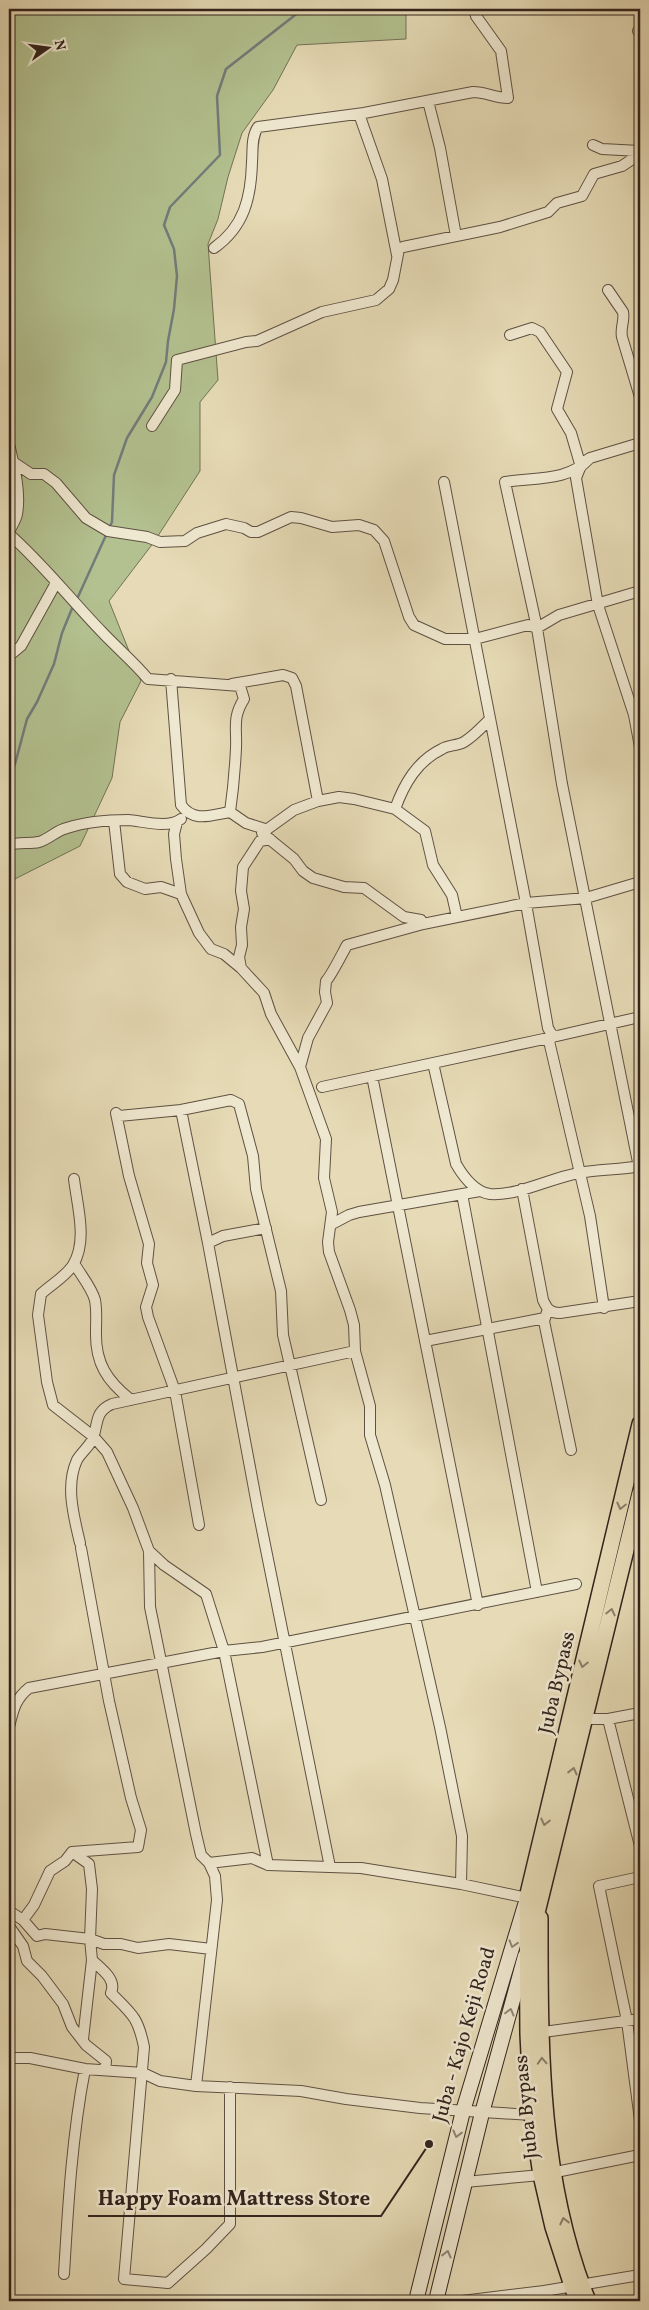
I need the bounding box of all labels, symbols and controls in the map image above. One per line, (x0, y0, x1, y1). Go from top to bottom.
north arrow (22, 22, 72, 72)
text: N (49, 38, 70, 52)
one-way arrow (616, 1501, 627, 1510)
one-way arrow (605, 1608, 616, 1617)
street label: Juba Bypass (533, 1629, 583, 1737)
one-way arrow (578, 1659, 589, 1668)
one-way arrow (567, 1766, 578, 1775)
one-way arrow (540, 1817, 551, 1826)
one-way arrow (509, 1940, 519, 1948)
street label: Juba - Kajo Keji Road (427, 1944, 503, 2126)
one-way arrow (504, 2008, 514, 2016)
street label: Juba Bypass (508, 2054, 546, 2160)
one-way arrow (536, 2056, 547, 2064)
one-way arrow (452, 2129, 463, 2138)
callout: Happy Foam Mattress Store (88, 2180, 381, 2216)
text: Happy Foam Mattress Store (98, 2185, 370, 2214)
one-way arrow (559, 2217, 570, 2226)
one-way arrow (441, 2249, 452, 2258)

